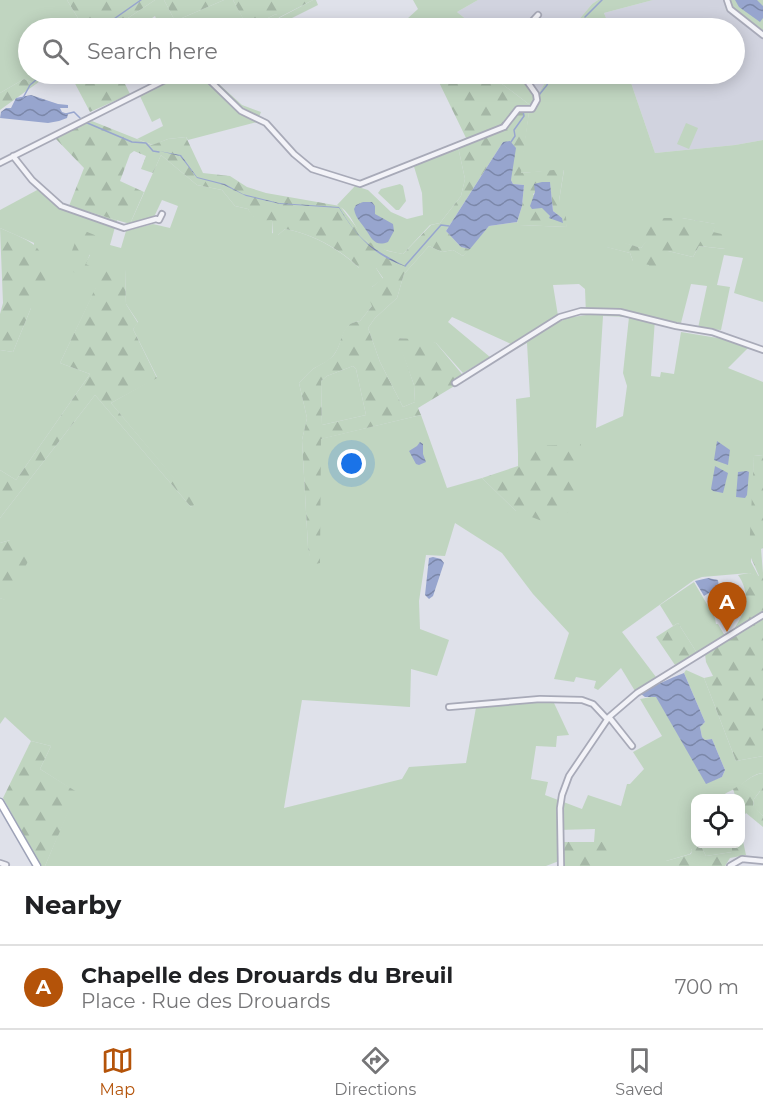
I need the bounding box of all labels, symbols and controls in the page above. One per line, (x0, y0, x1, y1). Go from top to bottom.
search box (18, 18, 745, 84)
icon: search (39, 35, 72, 68)
text: Search here (87, 38, 218, 65)
your location (337, 449, 366, 478)
pin: A (708, 582, 746, 632)
map controls (691, 794, 745, 848)
button: locate (691, 794, 745, 848)
text: Nearby (24, 889, 121, 921)
text: Chapelle des Drouards du Breuil (81, 962, 453, 989)
text: A (36, 975, 51, 999)
text: 700 m (675, 975, 739, 999)
text: Place · Rue des Drouards (81, 989, 330, 1013)
tab: Map (100, 1044, 135, 1099)
tab: Directions (334, 1044, 416, 1099)
tab: Saved (615, 1044, 663, 1099)

